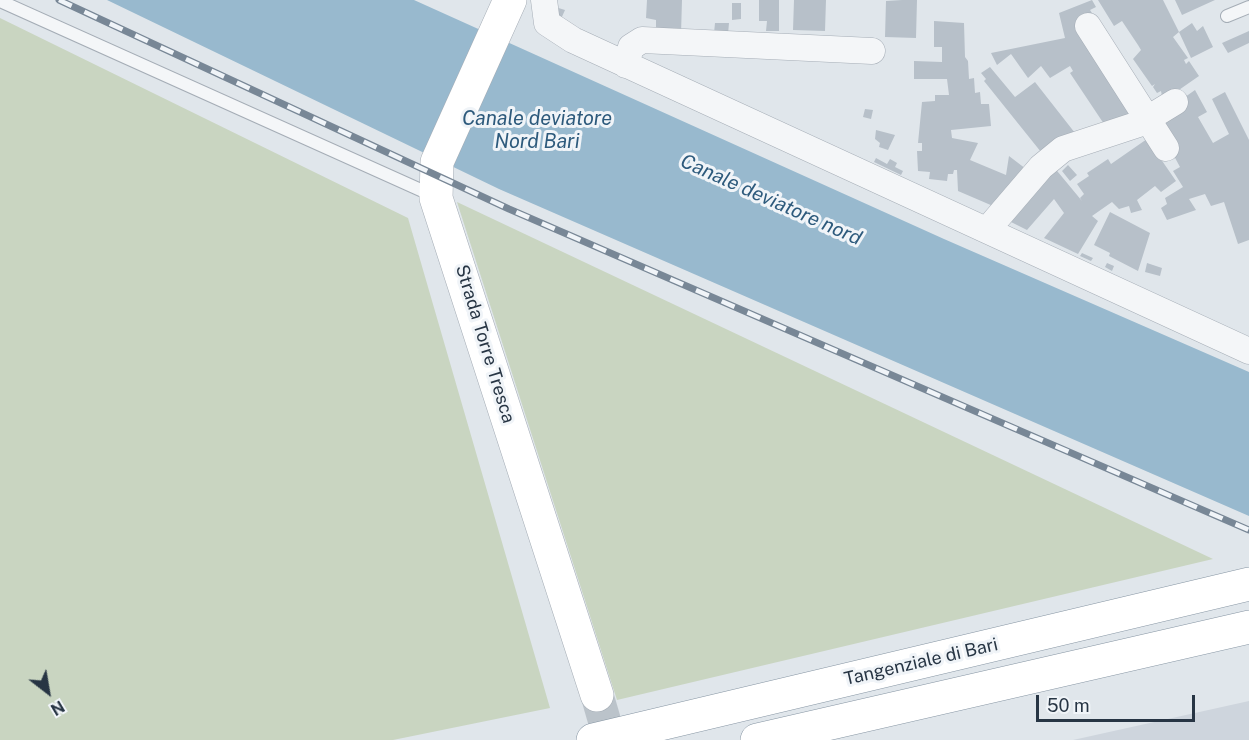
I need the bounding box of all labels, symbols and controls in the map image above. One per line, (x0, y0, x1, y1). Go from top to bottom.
water label: Canale deviatore Nord Bari (462, 107, 612, 154)
water label: Canale deviatore nord (677, 149, 865, 251)
street label: Strada Torre Tresca (451, 262, 519, 426)
street label: Tangenziale di Bari (842, 634, 1000, 690)
north arrow (18, 662, 78, 722)
scale bar (1039, 683, 1198, 721)
text: 50 m (1047, 695, 1090, 716)
text: N (47, 696, 68, 719)

